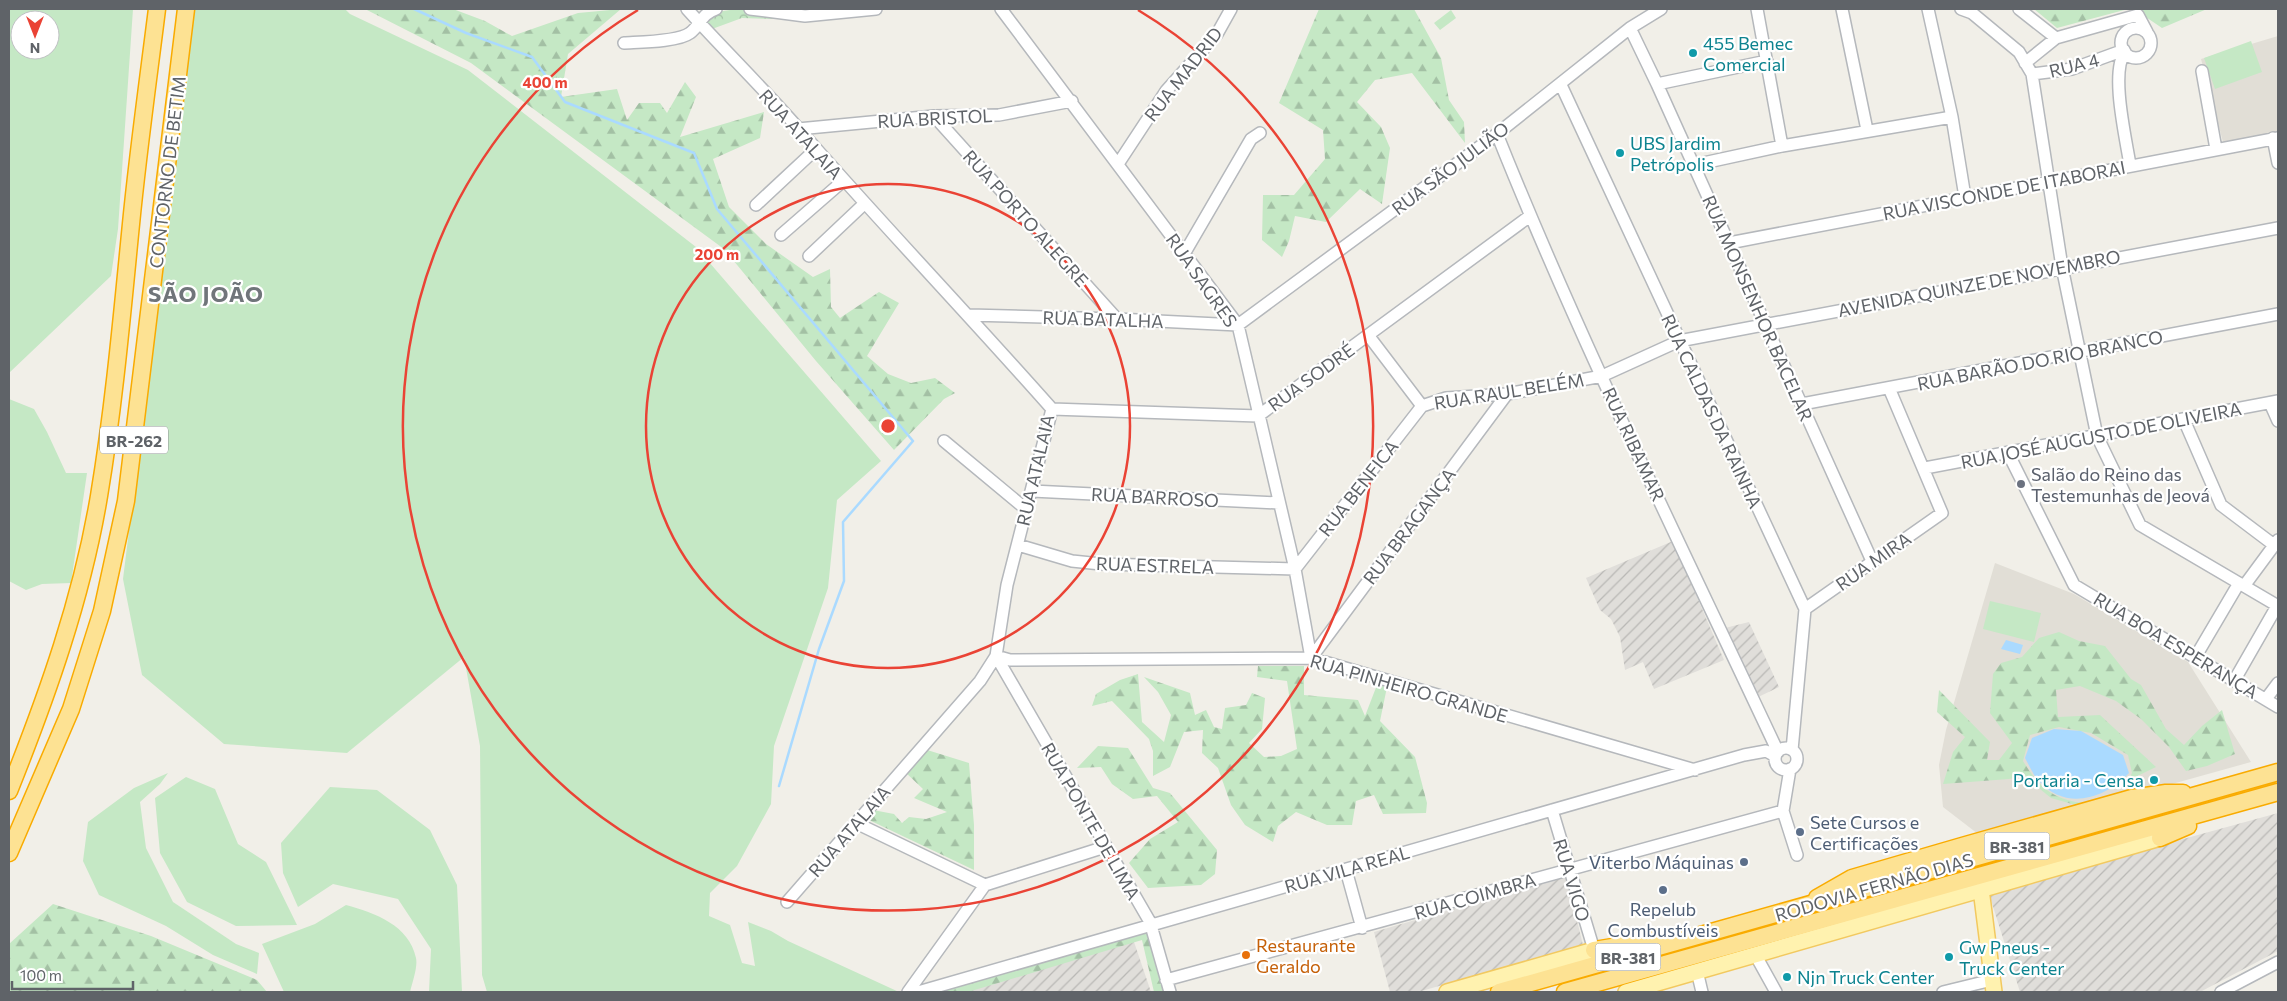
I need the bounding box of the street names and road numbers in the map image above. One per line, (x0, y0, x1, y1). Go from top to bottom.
street label: RUA MADRID (1139, 23, 1227, 125)
street label: RUA 4 (2047, 48, 2102, 82)
street label: CONTORNO DE BETIM (144, 75, 190, 269)
street label: RUA ATALAIA (755, 84, 847, 184)
street label: RUA BRISTOL (877, 104, 993, 132)
street label: RUA SÃO JULIÃO (1387, 117, 1513, 219)
street label: RUA PORTO ALEGRE (959, 145, 1093, 291)
street label: RUA VISCONDE DE ITABORAI (1881, 156, 2127, 224)
street label: RUA MONSENHOR BACELAR (1698, 192, 1818, 424)
street label: RUA SAGRES (1162, 229, 1242, 331)
street label: AVENIDA QUINZE DE NOVEMBRO (1836, 245, 2122, 321)
street label: RUA BATALHA (1042, 306, 1164, 332)
street label: RUA CALDAS DA RAINHA (1657, 310, 1767, 512)
street label: RUA BARÃO DO RIO BRANCO (1915, 325, 2165, 395)
street label: RUA SODRÉ (1263, 338, 1359, 416)
street label: RUA RAUL BELÉM (1432, 368, 1586, 414)
street label: RUA RIBAMAR (1598, 384, 1670, 504)
street label: RUA JOSÉ AUGUSTO DE OLIVEIRA (1959, 397, 2243, 473)
street label: RUA ATALAIA (1012, 412, 1058, 528)
road number: BR-262 (100, 426, 168, 454)
street label: RUA BENFICA (1314, 435, 1402, 541)
street label: RUA BRAGANÇA (1358, 464, 1460, 588)
street label: RUA BARROSO (1091, 483, 1219, 511)
street label: RUA MIRA (1831, 527, 1915, 595)
street label: RUA ESTRELA (1096, 552, 1214, 578)
street label: RUA BOA ESPERANÇA (2090, 587, 2262, 703)
street label: RUA PINHEIRO GRANDE (1308, 649, 1510, 727)
street label: RUA PONTE DE LIMA (1037, 739, 1145, 903)
street label: RUA ATALAIA (803, 781, 895, 881)
road number: BR-381 (1984, 832, 2050, 859)
street label: RUA VIGO (1549, 836, 1595, 924)
street label: RUA VILA REAL (1282, 841, 1412, 897)
street label: RODOVIA FERNÃO DIAS (1772, 848, 1976, 926)
street label: RUA COIMBRA (1412, 868, 1538, 924)
road number: BR-381 (1596, 944, 1660, 970)

